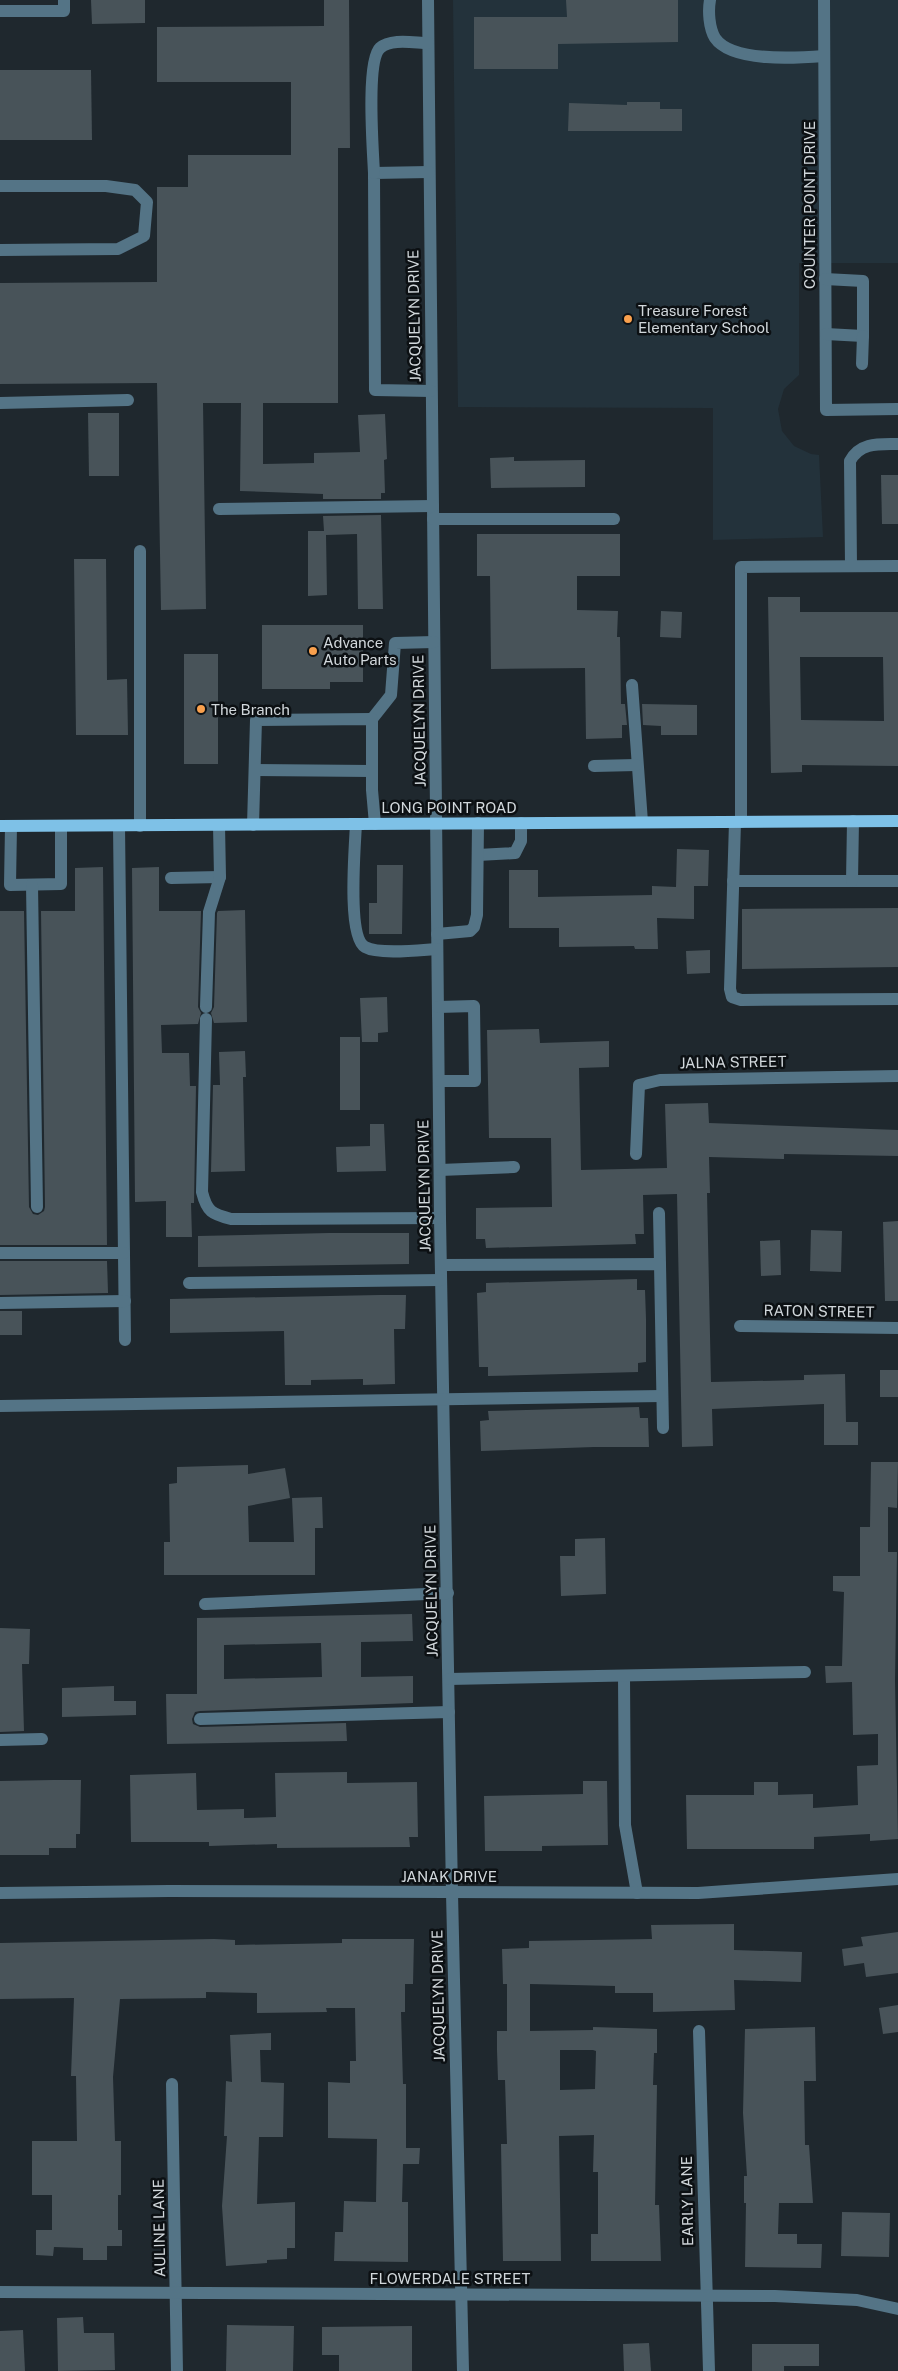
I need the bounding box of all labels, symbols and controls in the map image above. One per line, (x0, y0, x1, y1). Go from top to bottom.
street label: COUNTER POINT DRIVE (801, 121, 818, 289)
street label: JACQUELYN DRIVE (404, 250, 424, 382)
place label: Treasure Forest Elementary School (638, 302, 770, 336)
marker: Treasure Forest Elementary School (622, 313, 634, 325)
place label: Advance Auto Parts (323, 634, 397, 668)
marker: Advance Auto Parts (307, 645, 319, 657)
street label: JACQUELYN DRIVE (409, 655, 429, 787)
place label: The Branch (211, 701, 290, 718)
marker: The Branch (195, 703, 207, 715)
street label: LONG POINT ROAD (381, 799, 517, 816)
street label: JALNA STREET (679, 1053, 787, 1071)
street label: JACQUELYN DRIVE (414, 1120, 434, 1252)
street label: RATON STREET (763, 1302, 875, 1320)
street label: JACQUELYN DRIVE (421, 1525, 441, 1657)
street label: JANAK DRIVE (401, 1868, 497, 1885)
street label: JACQUELYN DRIVE (428, 1930, 448, 2062)
street label: EARLY LANE (678, 2156, 696, 2246)
street label: AULINE LANE (150, 2179, 168, 2277)
street label: FLOWERDALE STREET (370, 2270, 531, 2287)

